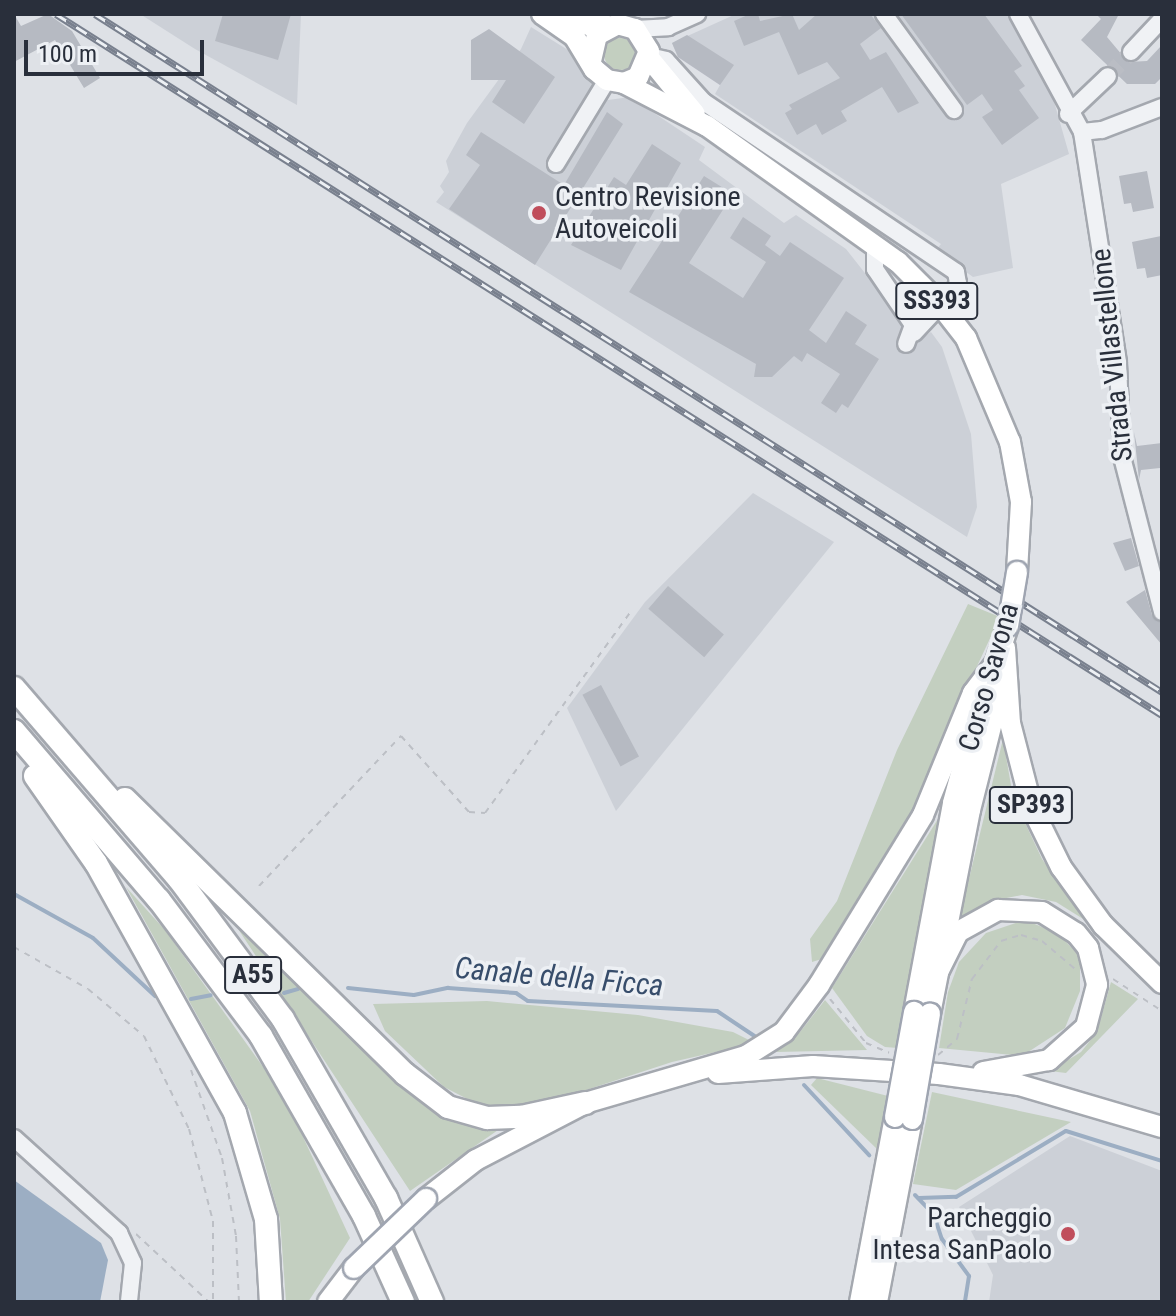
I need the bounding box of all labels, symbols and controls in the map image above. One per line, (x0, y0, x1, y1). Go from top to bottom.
scale bar (28, 24, 208, 74)
text: 100 m (38, 40, 97, 68)
place label: Centro Revisione Autoveicoli (555, 180, 741, 246)
marker: Centro Revisione Autoveicoli (530, 204, 548, 222)
street label: Strada Villastellone (1084, 247, 1140, 463)
road number: SS393 (895, 279, 979, 323)
street label: Corso Savona (952, 599, 1026, 755)
road number: SP393 (987, 783, 1075, 827)
water label: Canale della Ficca (453, 950, 665, 1004)
road number: A55 (223, 953, 283, 997)
place label: Parcheggio Intesa SanPaolo (873, 1201, 1052, 1267)
marker: Parcheggio Intesa SanPaolo (1059, 1225, 1077, 1243)

